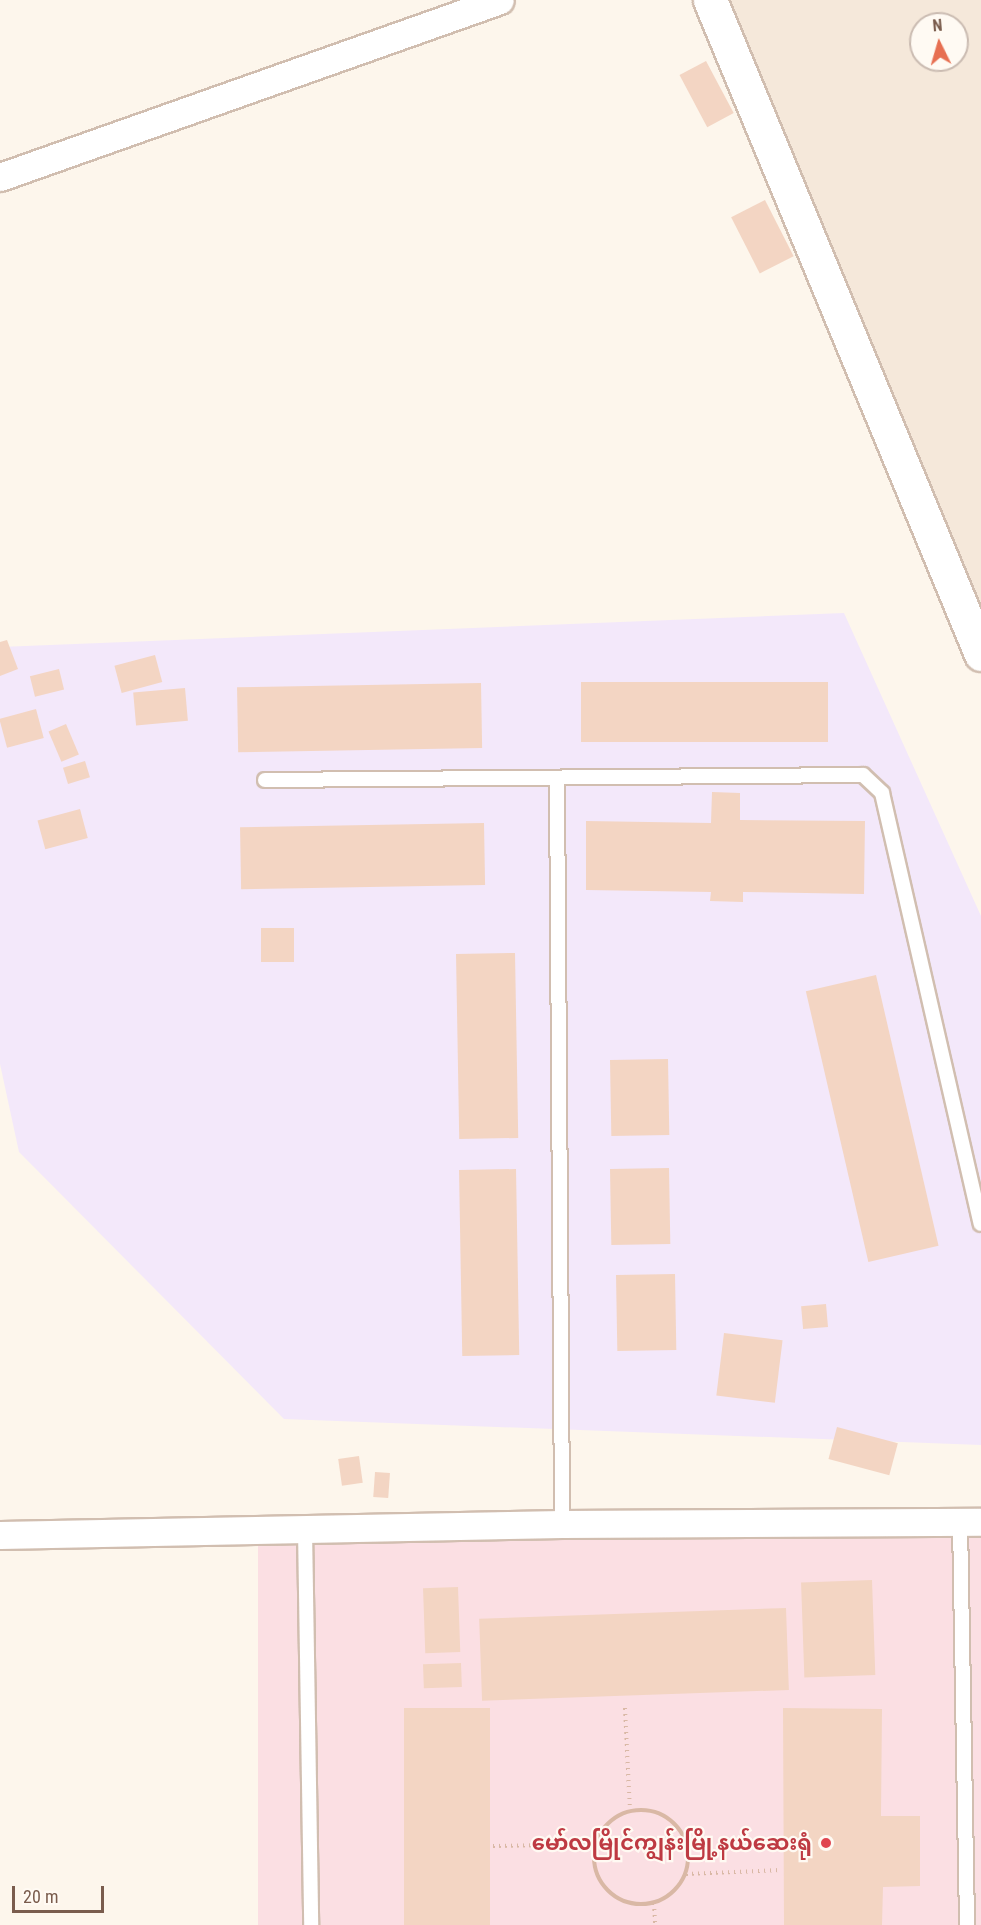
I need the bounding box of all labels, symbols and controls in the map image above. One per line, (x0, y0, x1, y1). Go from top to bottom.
north arrow (909, 12, 969, 72)
text: N (932, 16, 943, 35)
place label: မော်လမြိုင်ကျွန်းမြို့နယ်ဆေးရုံ (532, 1830, 812, 1856)
marker: မော်လမြိုင်ကျွန်းမြို့နယ်ဆေးရုံ (817, 1834, 835, 1852)
scale bar (15, 1874, 106, 1912)
text: 20 m (23, 1886, 58, 1907)

